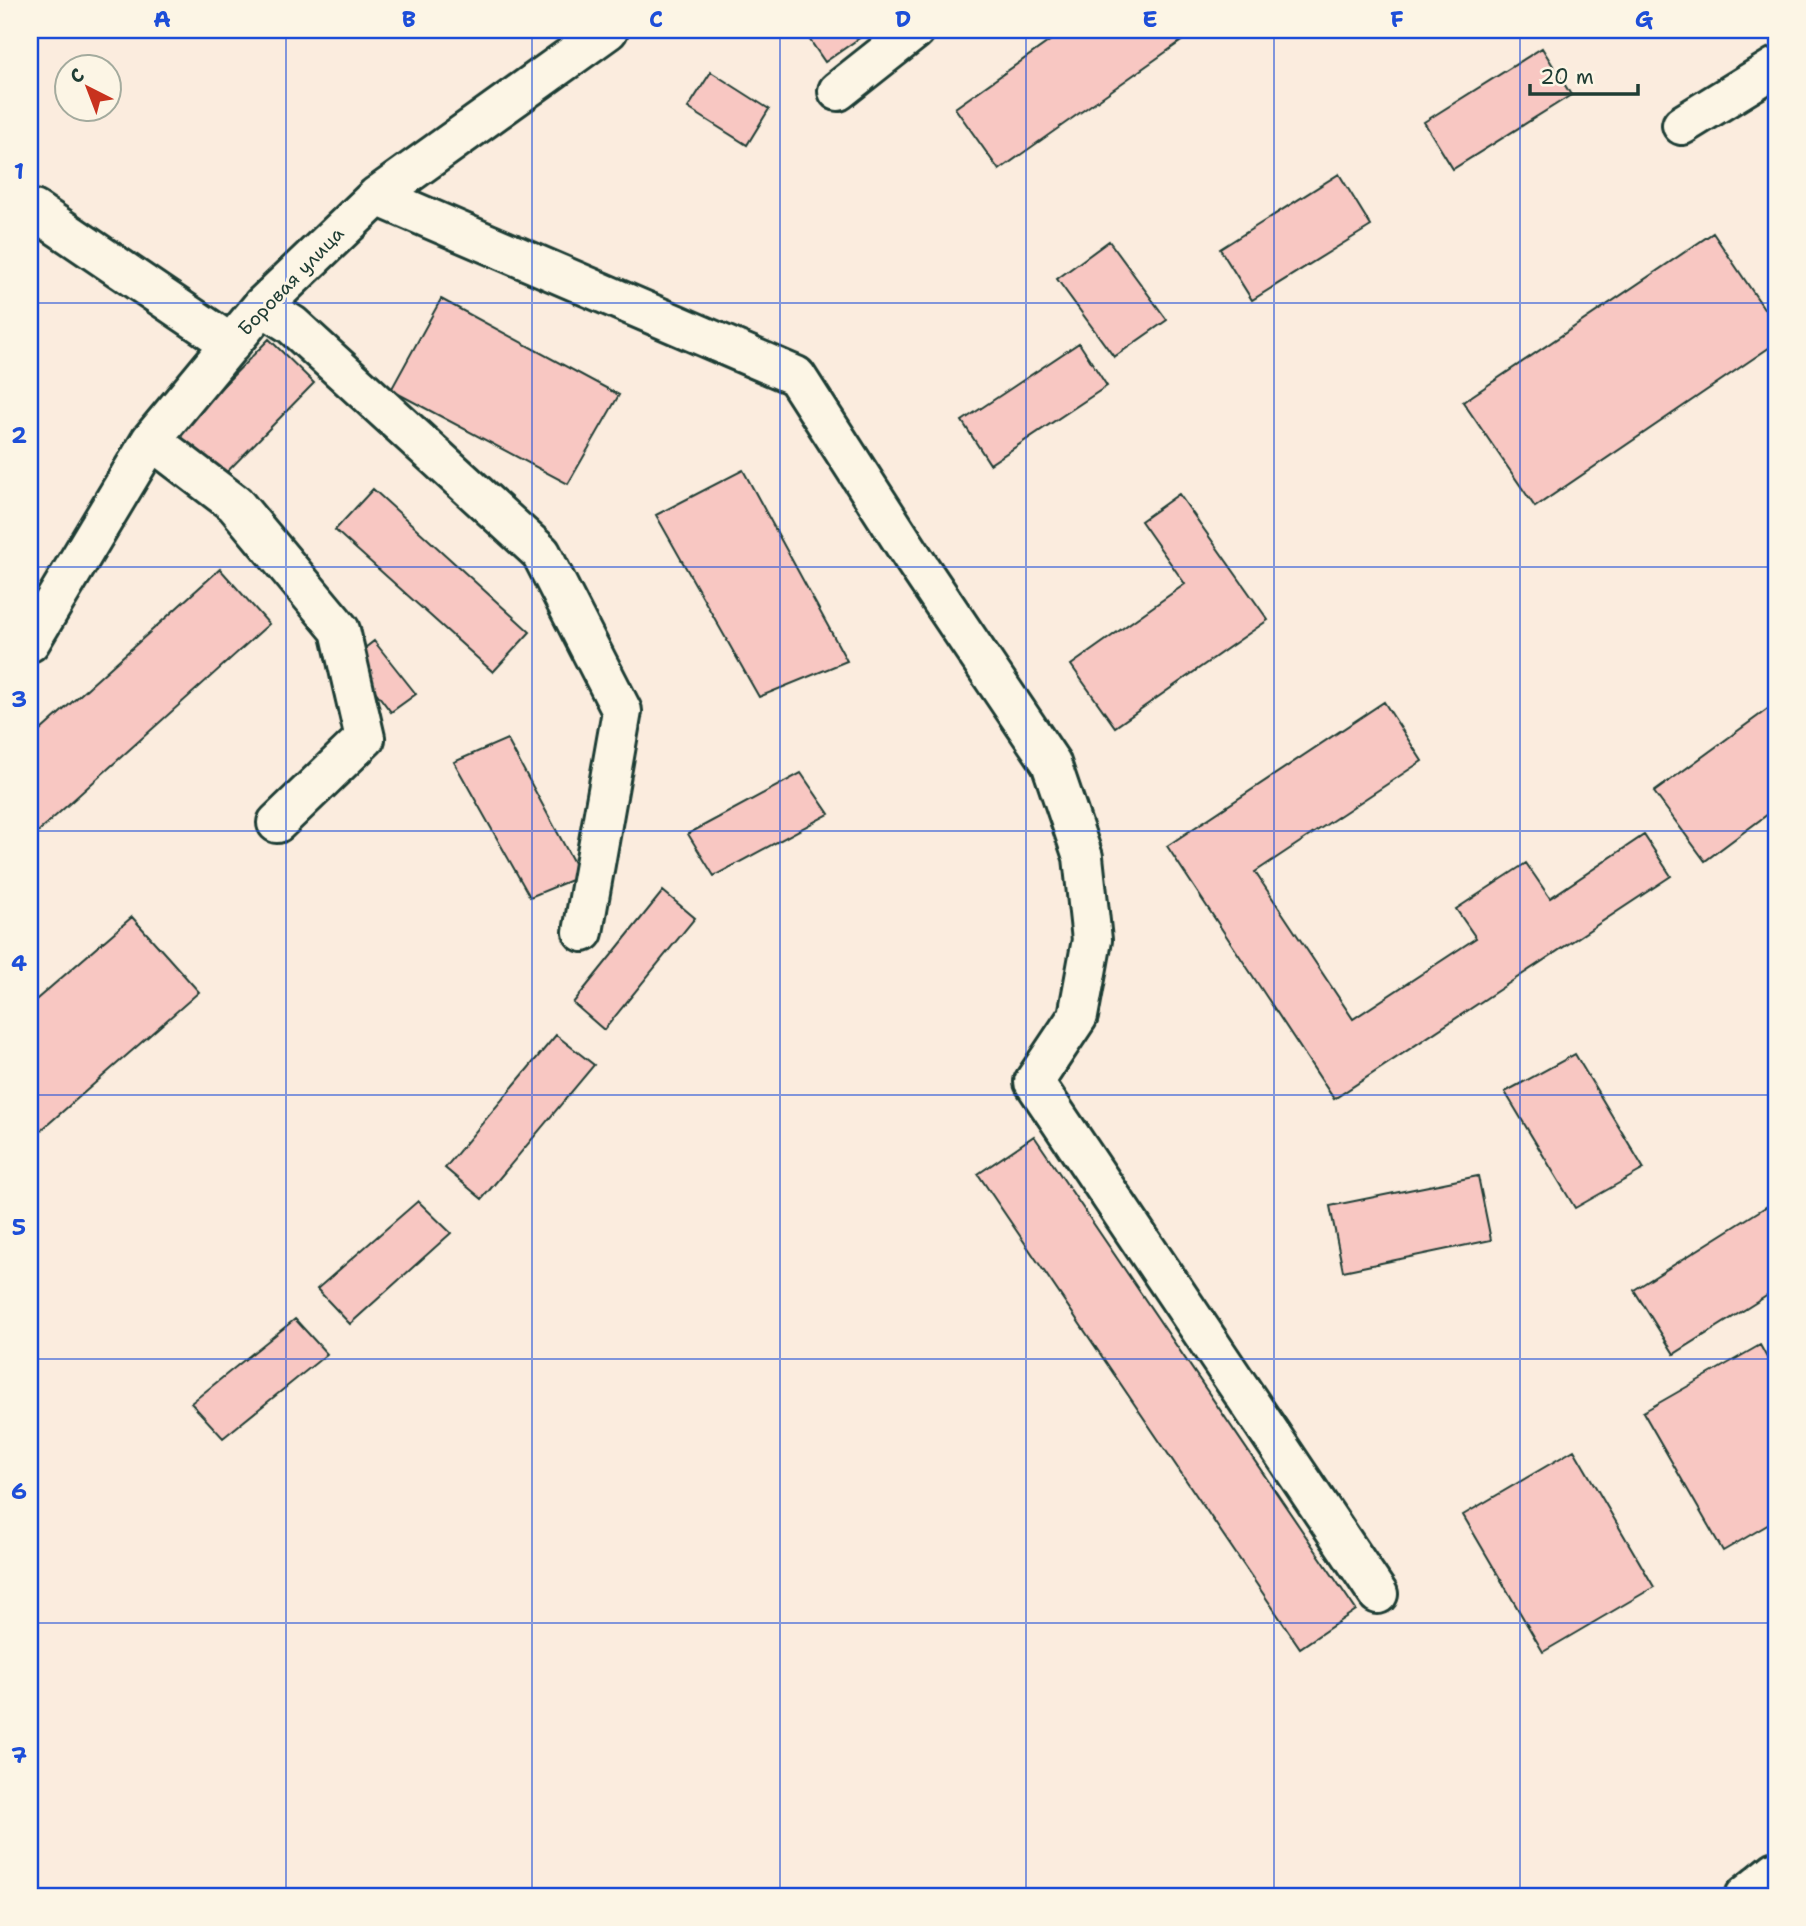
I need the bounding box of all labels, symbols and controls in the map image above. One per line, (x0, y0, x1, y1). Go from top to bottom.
text: A (153, 4, 171, 34)
text: B (402, 4, 416, 34)
text: C (649, 4, 663, 34)
text: D (895, 4, 911, 34)
text: E (1142, 4, 1158, 34)
text: F (1390, 4, 1404, 34)
text: G (1635, 4, 1654, 34)
north arrow (52, 52, 122, 122)
scale bar (1530, 52, 1638, 96)
text: С (64, 63, 90, 89)
text: 20 m (1540, 63, 1594, 91)
text: 1 (14, 156, 24, 186)
street label: Боровая улица (233, 221, 349, 341)
text: 2 (11, 420, 27, 450)
text: 3 (11, 684, 27, 714)
text: 4 (11, 948, 27, 978)
text: 5 (12, 1212, 26, 1242)
text: 6 (11, 1476, 27, 1506)
text: 7 (11, 1740, 27, 1770)

